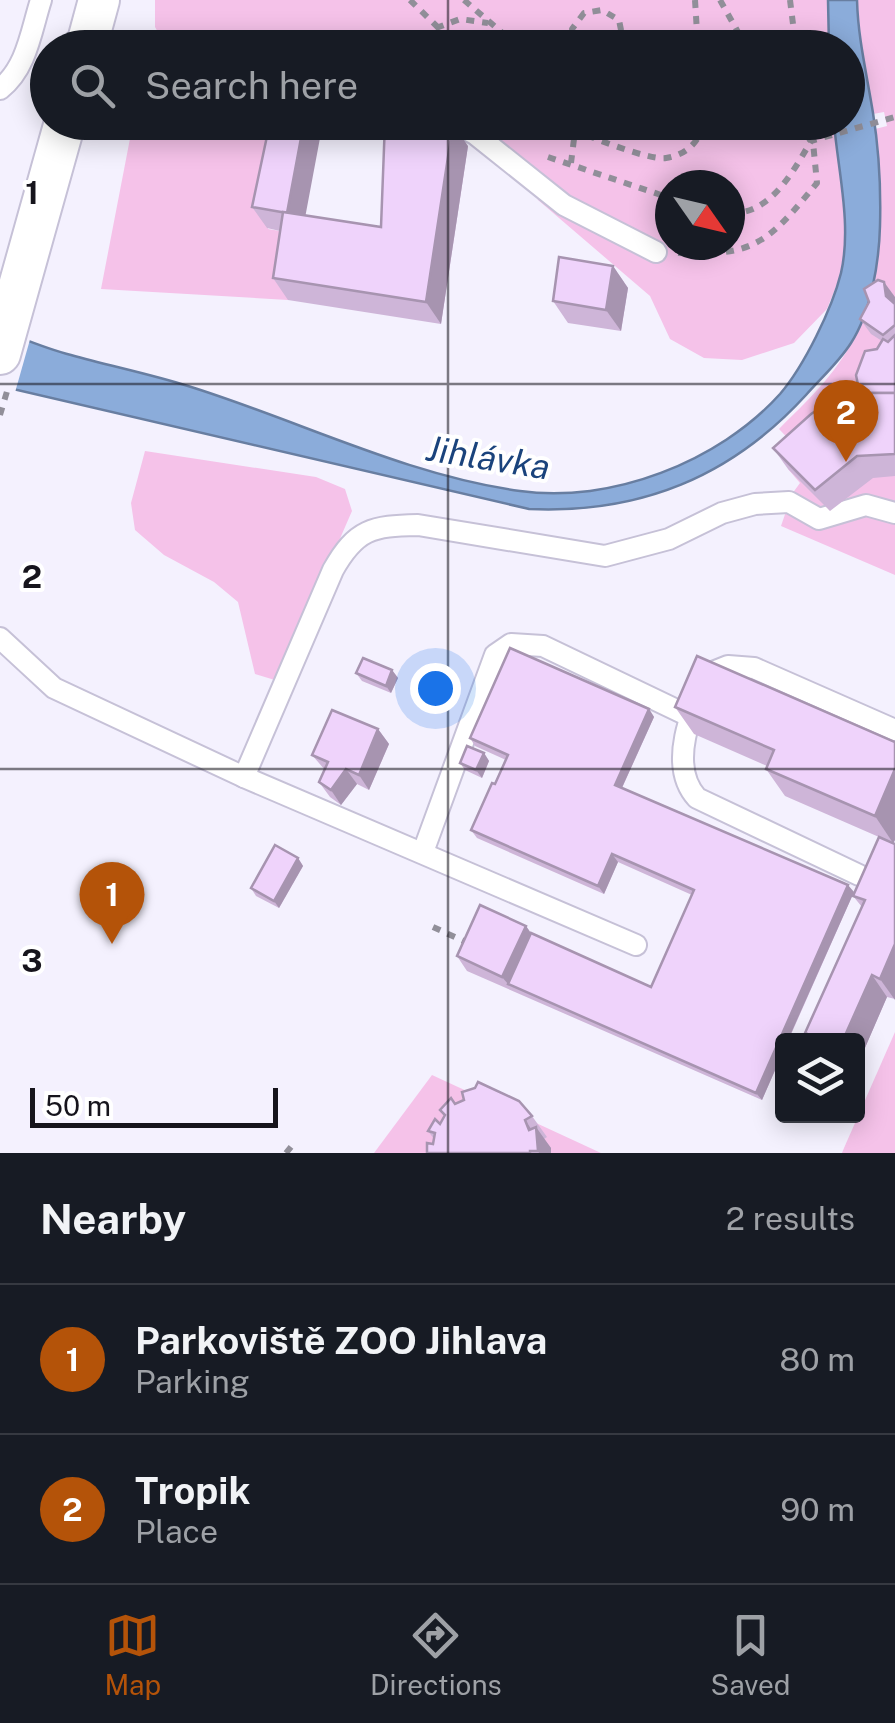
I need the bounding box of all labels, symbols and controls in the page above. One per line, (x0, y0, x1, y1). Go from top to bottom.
search box (30, 30, 865, 140)
icon: search (65, 58, 120, 113)
text: Search here (145, 63, 358, 108)
north arrow (655, 170, 745, 260)
text: 1 (25, 174, 39, 211)
pin: 2 (814, 380, 878, 462)
water label: Jihlávka (423, 428, 553, 487)
text: 2 (22, 558, 42, 595)
your location (410, 663, 461, 714)
pin: 1 (80, 862, 144, 944)
text: 3 (21, 942, 43, 979)
map controls (775, 1033, 865, 1123)
button: layers (775, 1033, 865, 1123)
scale bar (30, 1083, 278, 1128)
text: 50 m (45, 1089, 111, 1122)
text: Nearby (40, 1194, 186, 1243)
text: 2 results (726, 1200, 855, 1237)
text: Parkoviště ZOO Jihlava (135, 1318, 547, 1363)
text: 1 (66, 1341, 79, 1378)
text: 80 m (779, 1341, 855, 1378)
text: Parking (135, 1363, 250, 1400)
text: Tropik (135, 1468, 251, 1513)
text: 2 (62, 1491, 83, 1528)
text: 90 m (780, 1491, 855, 1528)
text: Place (135, 1513, 218, 1550)
tab: Map (104, 1608, 161, 1701)
tab: Directions (370, 1608, 502, 1701)
tab: Saved (710, 1608, 791, 1701)

